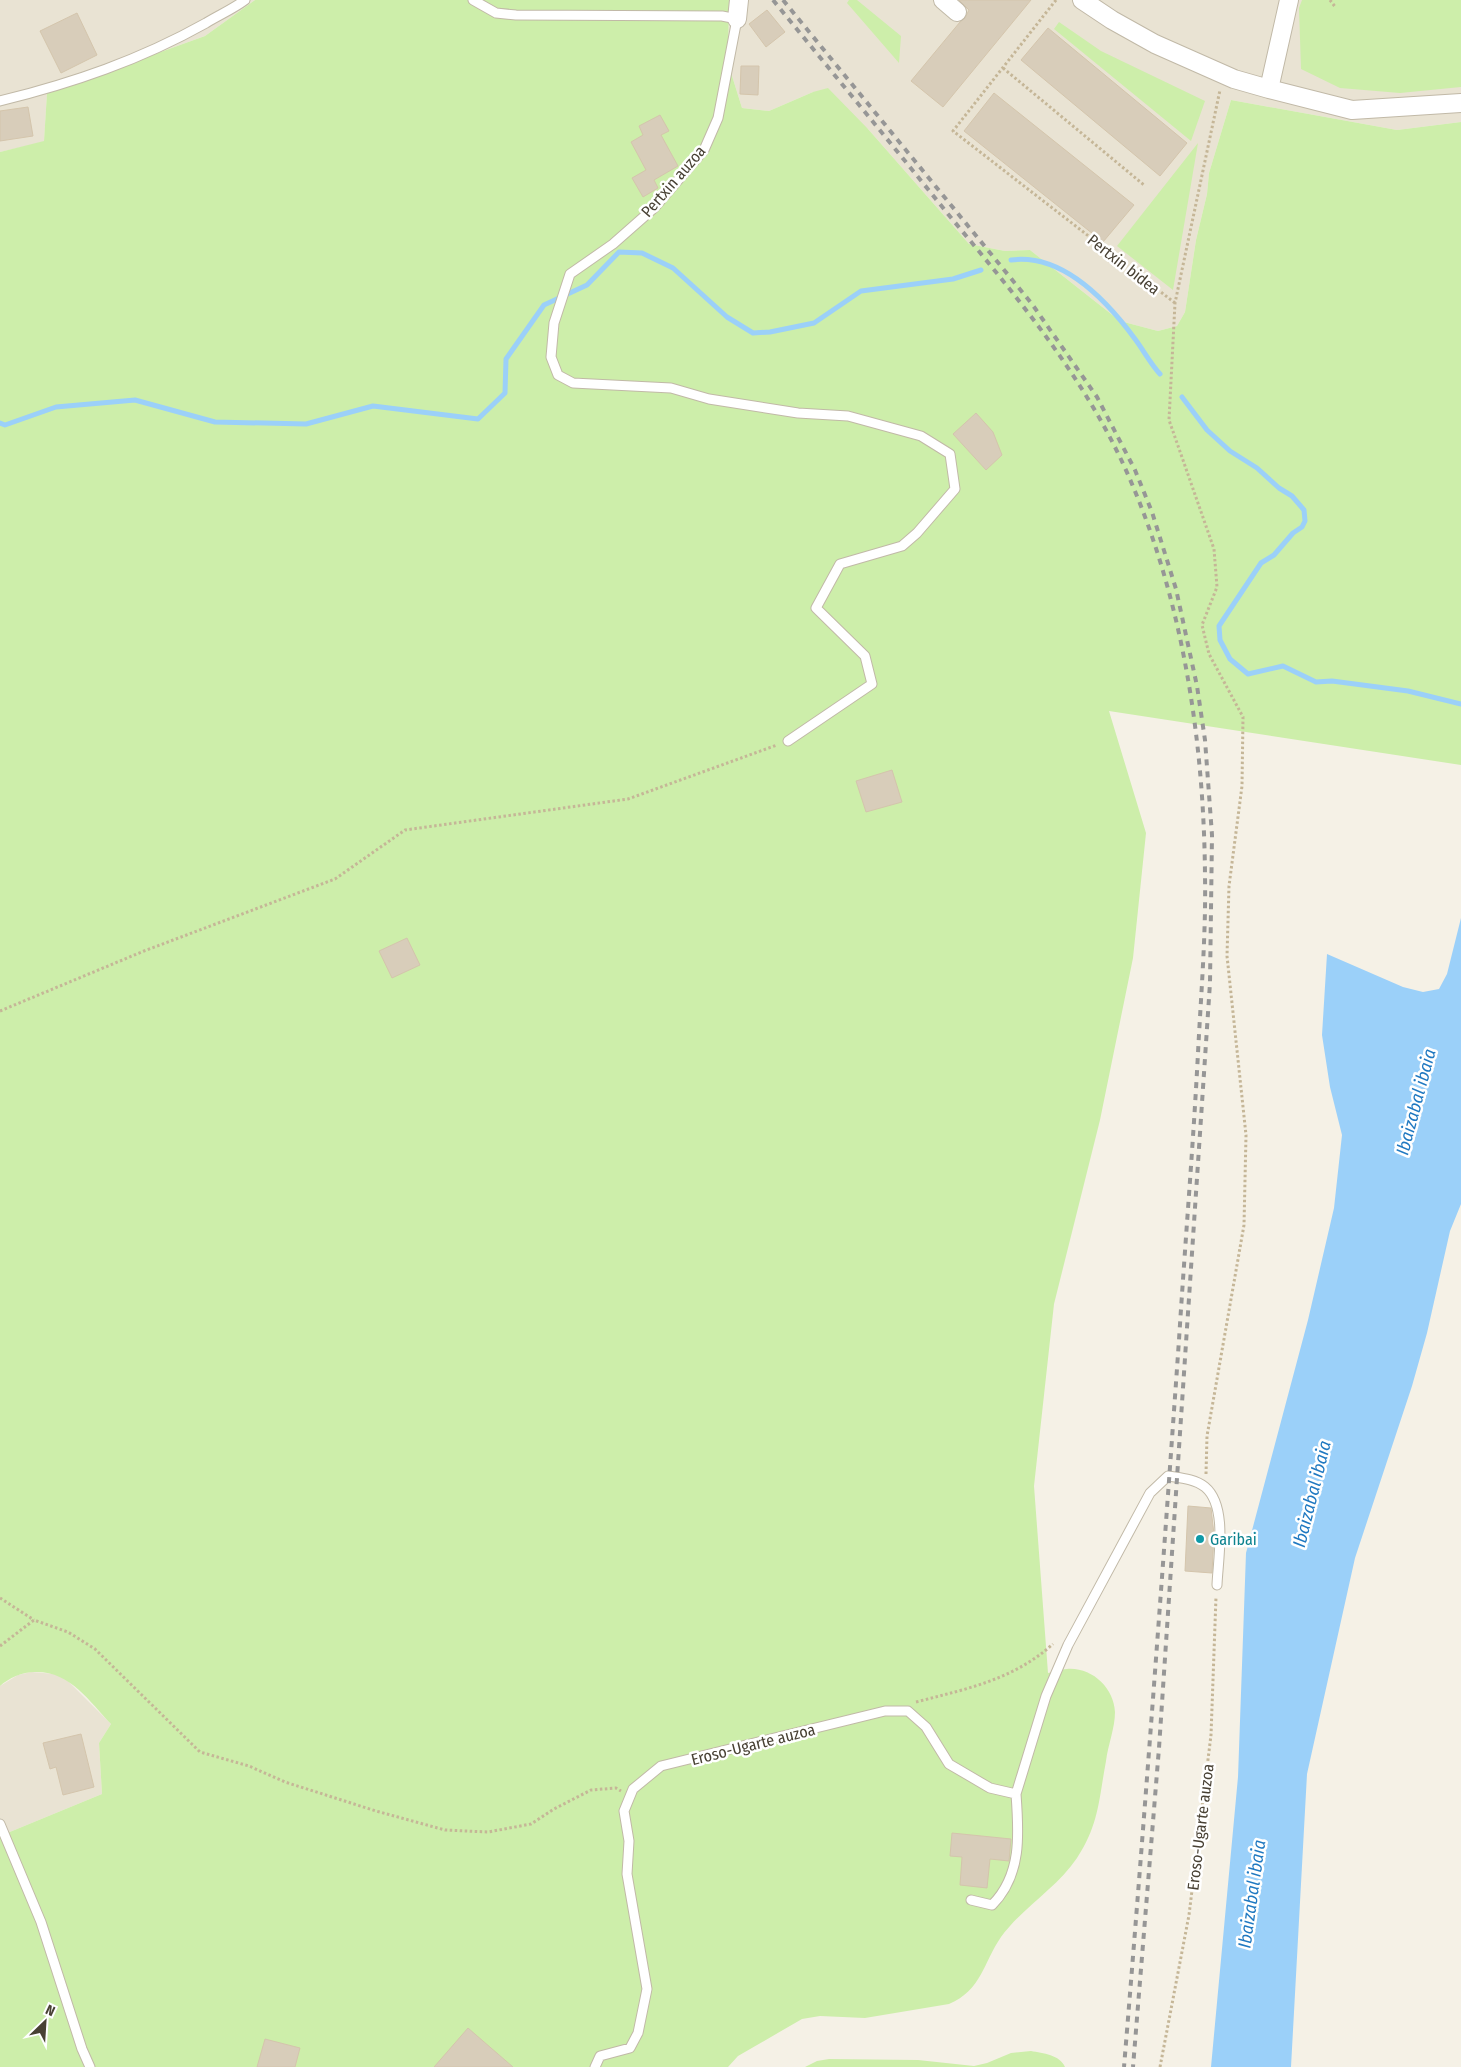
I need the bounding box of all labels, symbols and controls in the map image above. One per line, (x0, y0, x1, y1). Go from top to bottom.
street label: Pertxin auzoa (637, 142, 710, 221)
street label: Pertxin bidea (1084, 230, 1164, 299)
water label: Ibaizabal ibaia (1391, 1046, 1441, 1158)
water label: Ibaizabal ibaia (1288, 1438, 1336, 1550)
place label: Garibai (1210, 1530, 1257, 1549)
marker: Garibai (1194, 1533, 1206, 1545)
street label: Eroso-Ugarte auzoa (689, 1720, 817, 1769)
street label: Eroso-Ugarte auzoa (1183, 1763, 1218, 1891)
water label: Ibaizabal ibaia (1234, 1838, 1270, 1950)
north arrow (20, 1997, 70, 2047)
text: N (43, 2001, 58, 2020)

